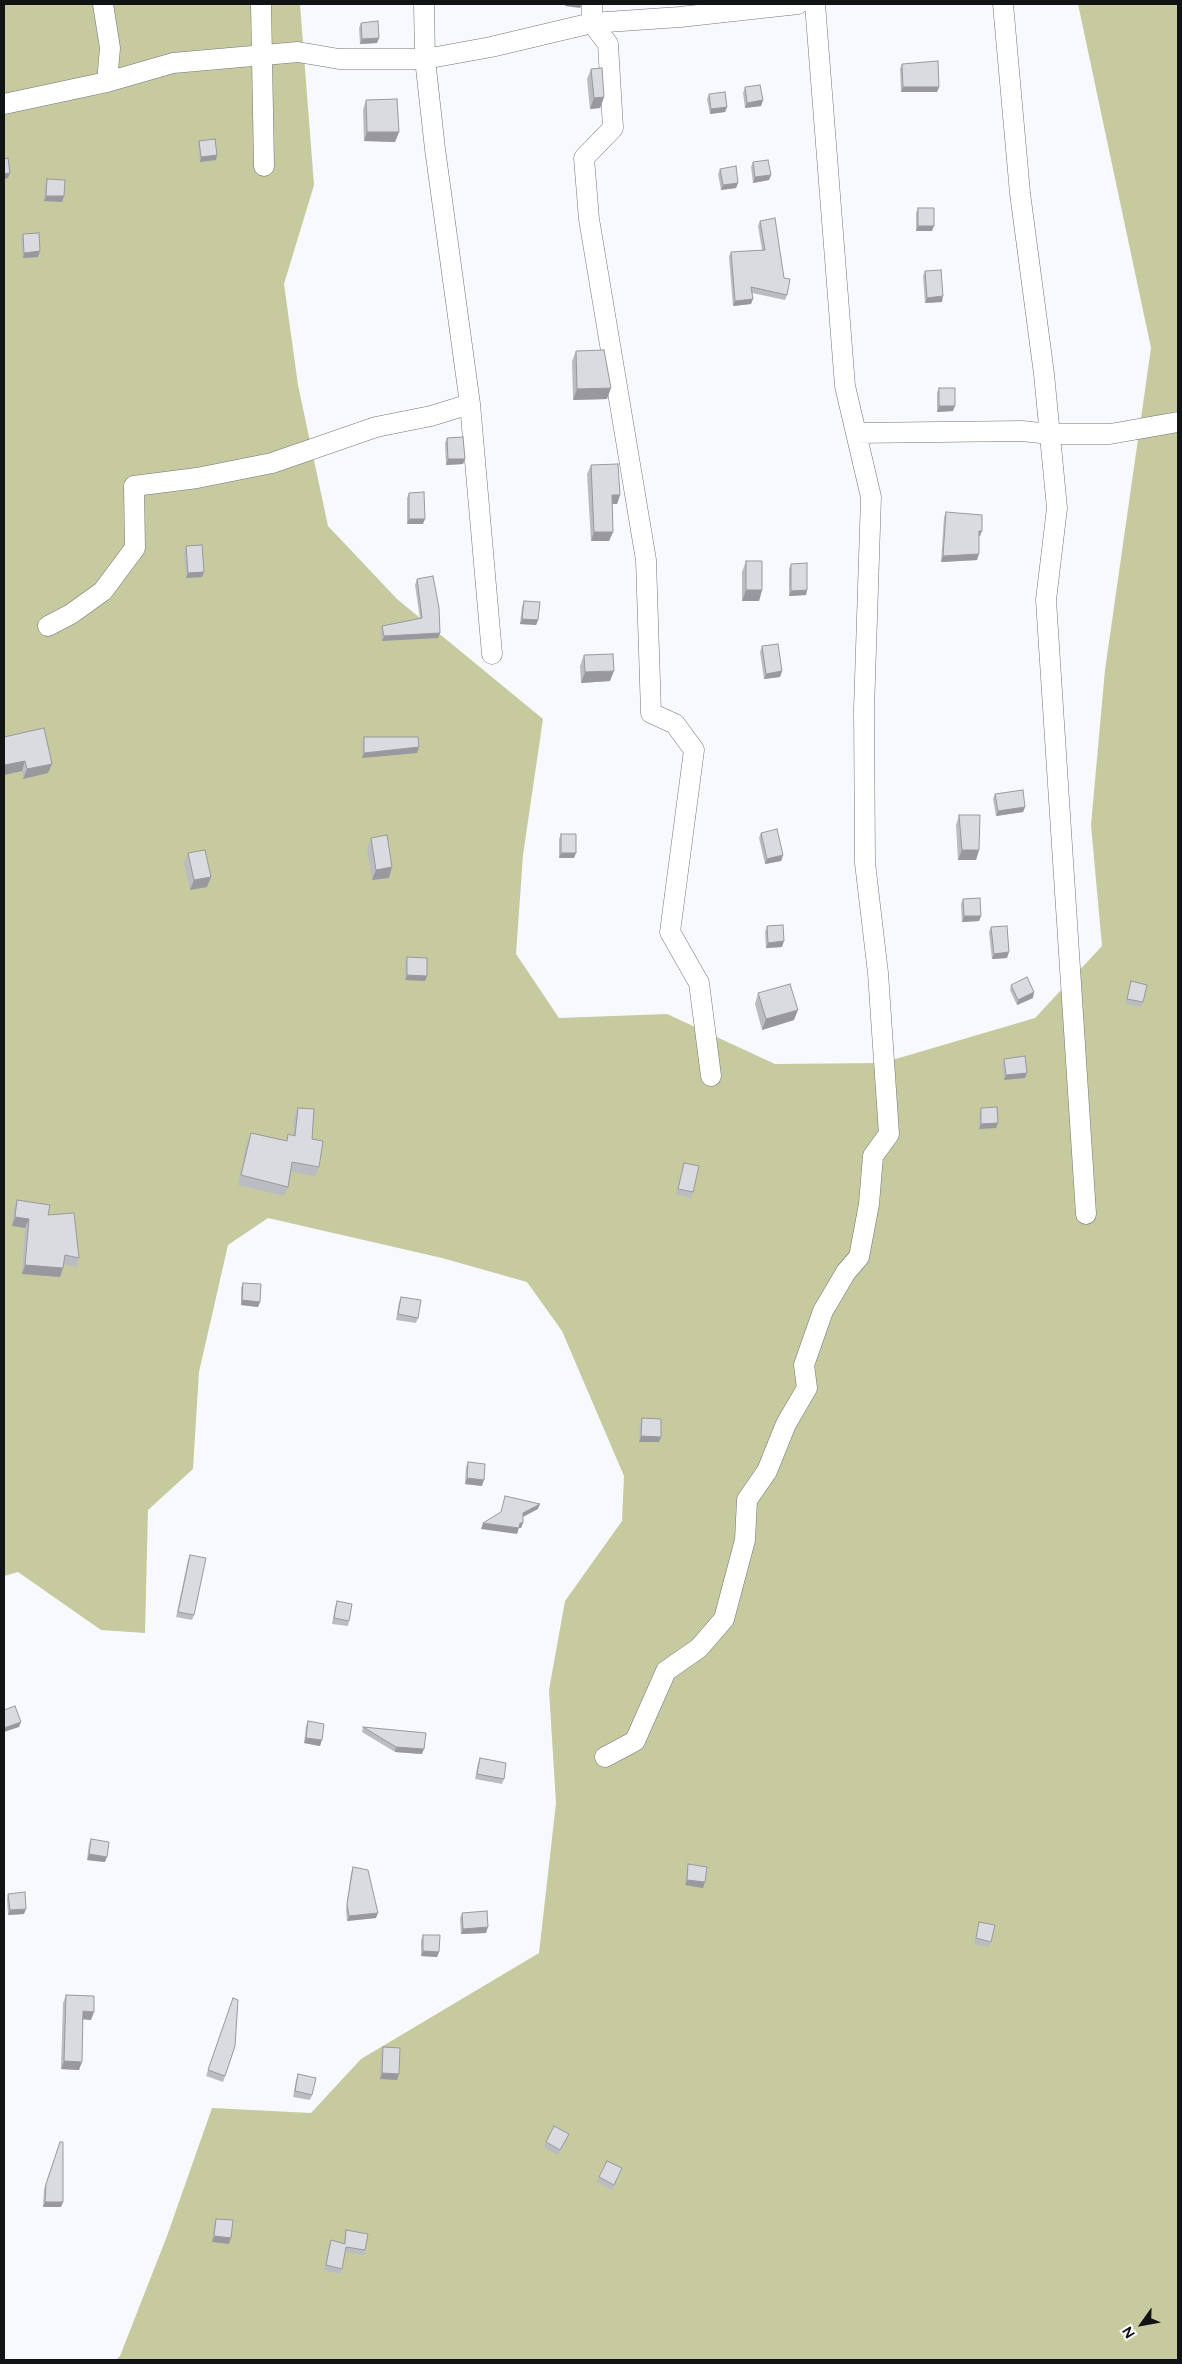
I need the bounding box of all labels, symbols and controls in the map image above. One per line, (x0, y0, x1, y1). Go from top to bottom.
north arrow (1117, 2299, 1167, 2349)
text: N (1119, 2323, 1139, 2341)

